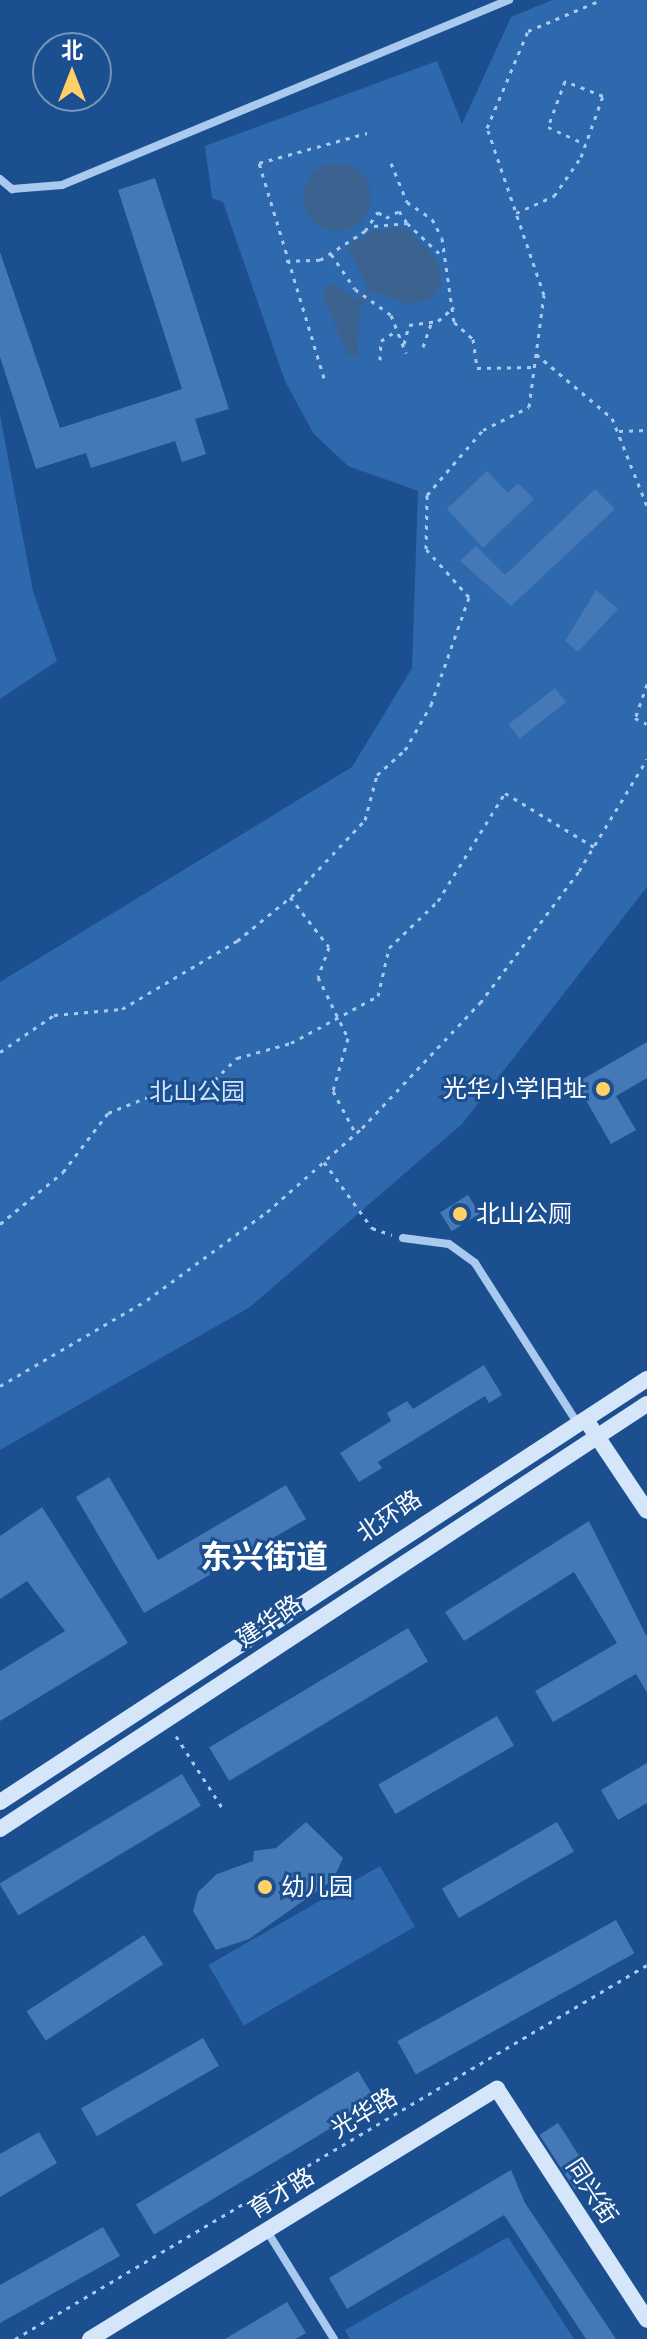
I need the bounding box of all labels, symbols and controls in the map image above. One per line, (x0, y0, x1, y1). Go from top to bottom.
north arrow (32, 32, 112, 112)
text: 北 (61, 36, 83, 64)
place label: 光华小学旧址 (443, 1075, 587, 1103)
park label: 北山公园 (149, 1078, 245, 1106)
marker: 光华小学旧址 (594, 1080, 612, 1098)
place label: 北山公厕 (476, 1200, 572, 1228)
marker: 北山公厕 (451, 1205, 469, 1223)
street label: 北环路 (351, 1484, 427, 1548)
district label: 东兴街道 (200, 1537, 328, 1575)
street label: 建华路 (231, 1589, 307, 1653)
place label: 幼儿园 (281, 1873, 353, 1901)
marker: 幼儿园 (256, 1878, 274, 1896)
street label: 光华路 (326, 2082, 402, 2144)
street label: 同兴街 (560, 2153, 624, 2229)
street label: 育才路 (243, 2162, 319, 2224)

